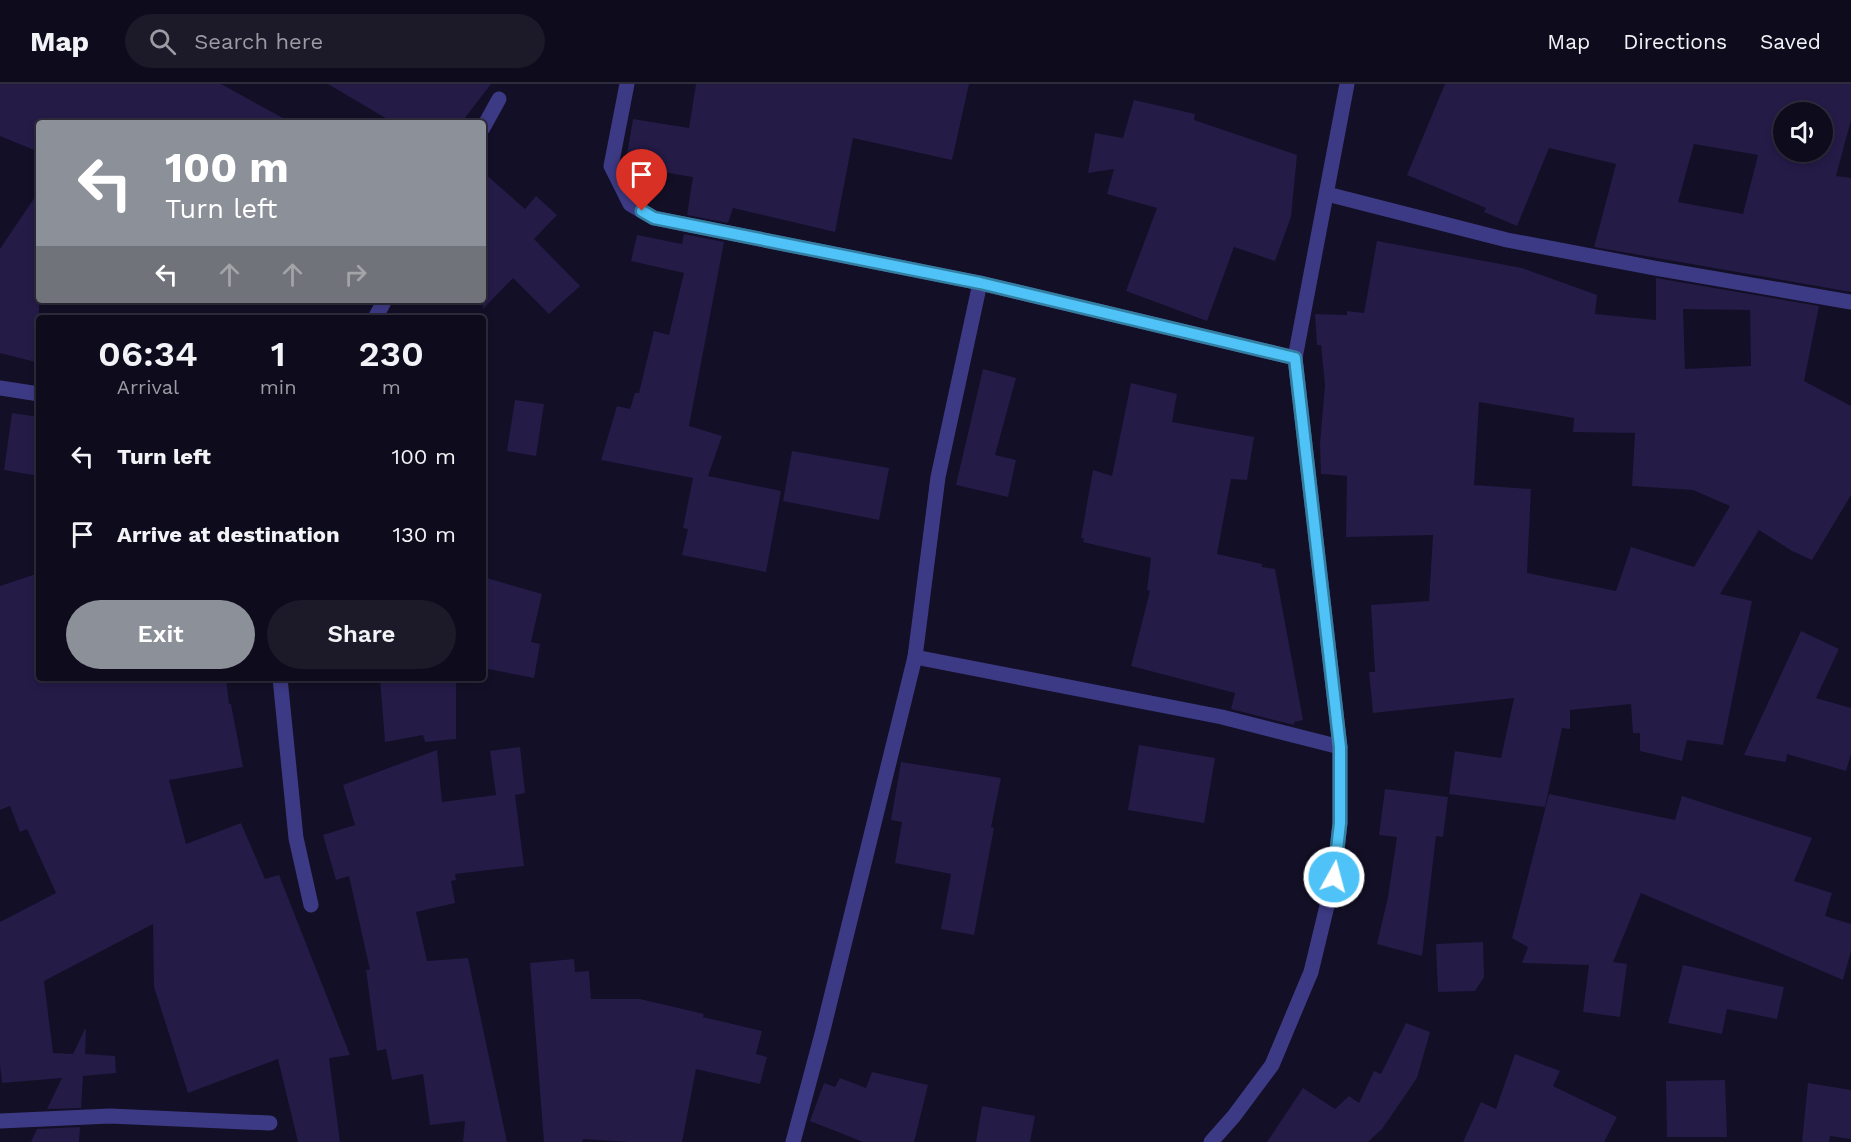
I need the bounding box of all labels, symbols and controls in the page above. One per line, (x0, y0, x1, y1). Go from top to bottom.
search box (125, 14, 545, 68)
text: Map (30, 25, 89, 58)
icon: search (146, 25, 179, 58)
text: Search here (194, 29, 323, 54)
text: Map (1547, 29, 1590, 54)
text: Directions (1623, 29, 1727, 54)
text: Saved (1760, 29, 1821, 54)
map controls (1773, 102, 1833, 162)
button: sound (1773, 102, 1833, 162)
text: 100 m (165, 143, 289, 192)
icon: left (66, 144, 144, 222)
pin (616, 149, 667, 211)
icon: arrive (625, 158, 658, 191)
text: Turn left (165, 193, 277, 225)
icon: left (150, 258, 183, 291)
icon: ahead (213, 258, 246, 291)
icon: ahead (276, 258, 309, 291)
icon: right (339, 258, 372, 291)
text: 06:34 (98, 333, 198, 375)
text: 1 (271, 333, 286, 375)
text: 230 (359, 333, 424, 375)
text: Arrival (117, 375, 179, 399)
text: min (260, 375, 297, 399)
text: m (382, 375, 401, 399)
icon: left (66, 440, 99, 473)
text: Turn left (117, 444, 211, 469)
text: 100 m (392, 444, 456, 469)
icon: arrive (66, 518, 99, 551)
text: Arrive at destination (117, 522, 340, 547)
text: 130 m (392, 522, 456, 547)
button: Exit (66, 600, 255, 669)
button: Share (267, 600, 456, 669)
position arrow (1302, 845, 1366, 909)

